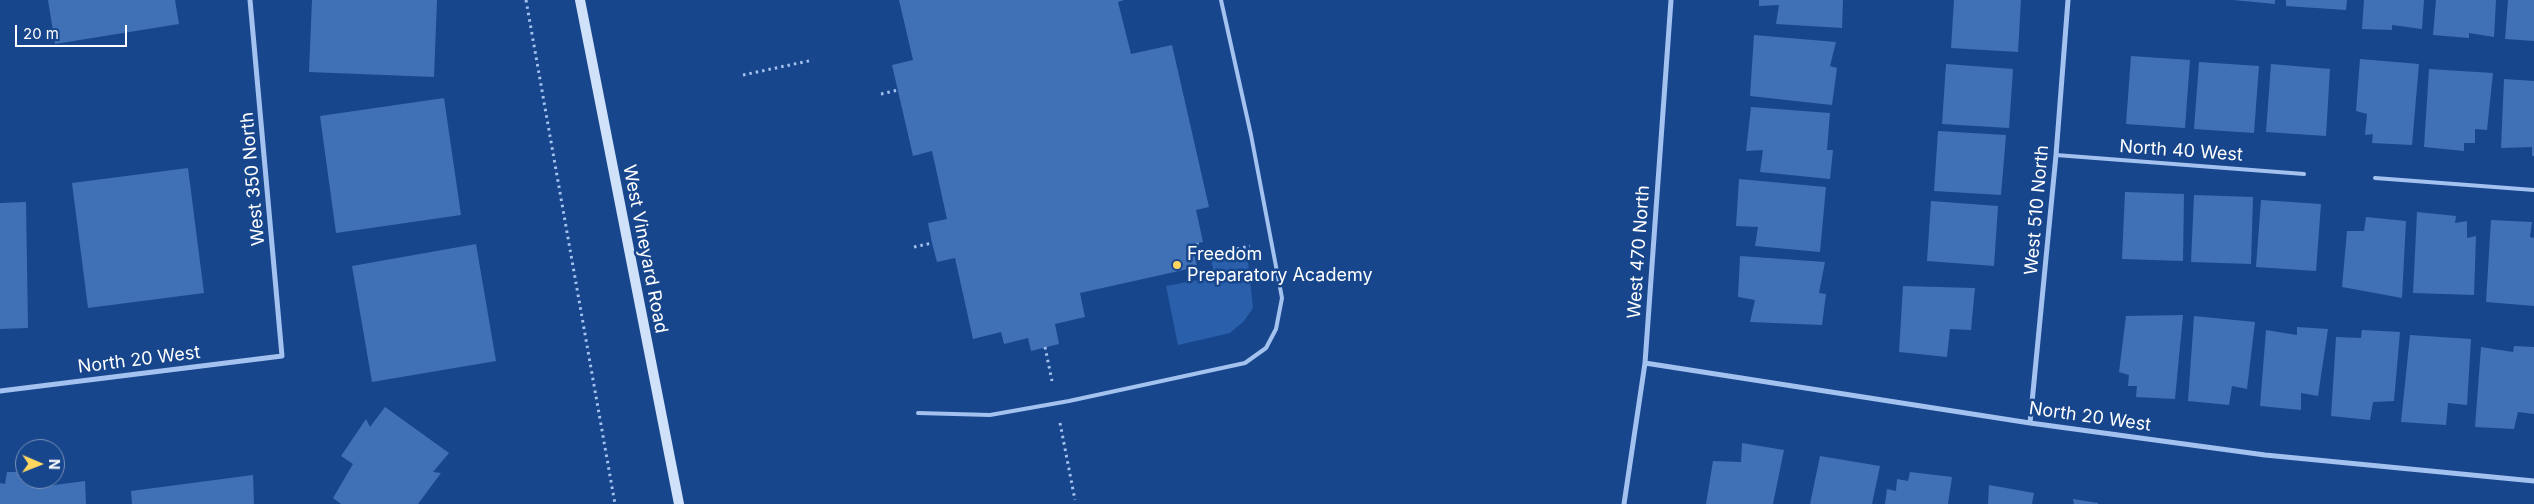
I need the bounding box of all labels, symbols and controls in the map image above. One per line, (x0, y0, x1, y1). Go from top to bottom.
scale bar (18, 15, 130, 47)
text: 20 m (23, 24, 59, 43)
street label: West 350 North (236, 111, 270, 247)
street label: North 40 West (2119, 136, 2243, 166)
street label: West 510 North (2021, 144, 2053, 276)
street label: West Vineyard Road (618, 163, 672, 335)
street label: West 470 North (1624, 185, 1654, 319)
place label: Freedom Preparatory Academy (1187, 244, 1373, 286)
marker: Freedom Preparatory Academy (1171, 259, 1183, 271)
street label: North 20 West (77, 342, 201, 378)
street label: North 20 West (2028, 398, 2152, 436)
north arrow (15, 439, 65, 489)
text: N (46, 459, 63, 470)

